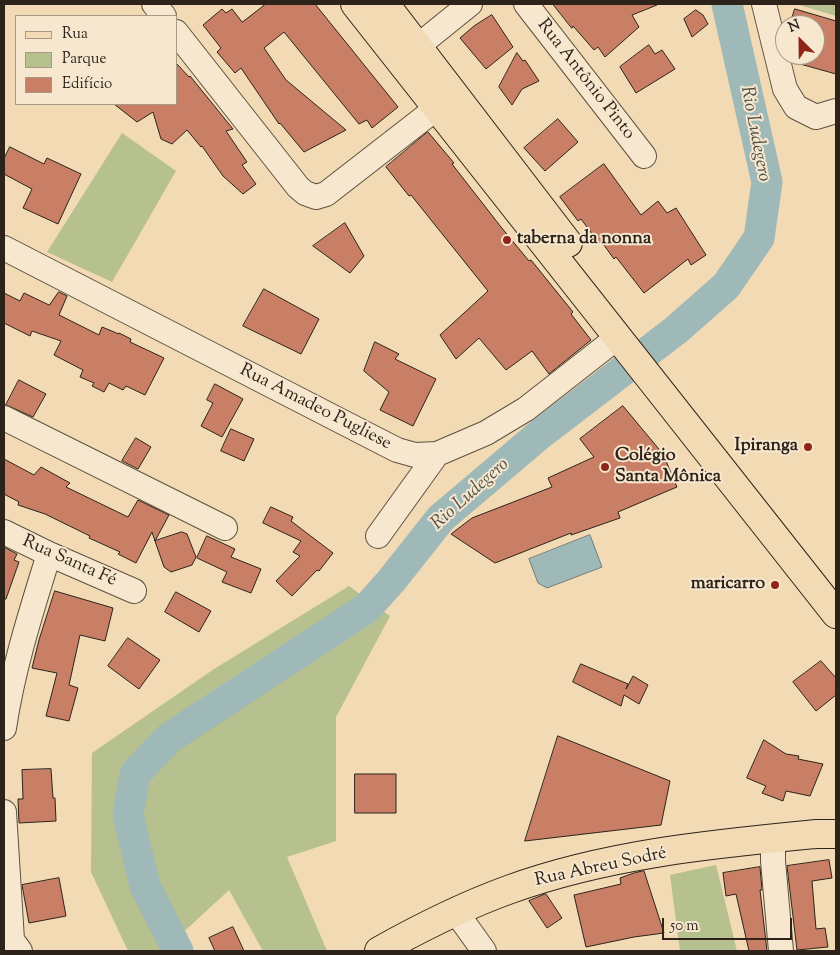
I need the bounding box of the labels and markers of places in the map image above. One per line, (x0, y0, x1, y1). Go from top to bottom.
place label: taberna da nonna (517, 229, 651, 251)
marker: taberna da nonna (501, 234, 513, 246)
place label: Ipiranga (734, 436, 798, 458)
marker: Ipiranga (802, 441, 814, 453)
place label: Colégio Santa Mônica (615, 446, 721, 488)
marker: Colégio Santa Mônica (599, 461, 611, 473)
place label: maricarro (691, 574, 765, 596)
marker: maricarro (769, 579, 781, 591)

